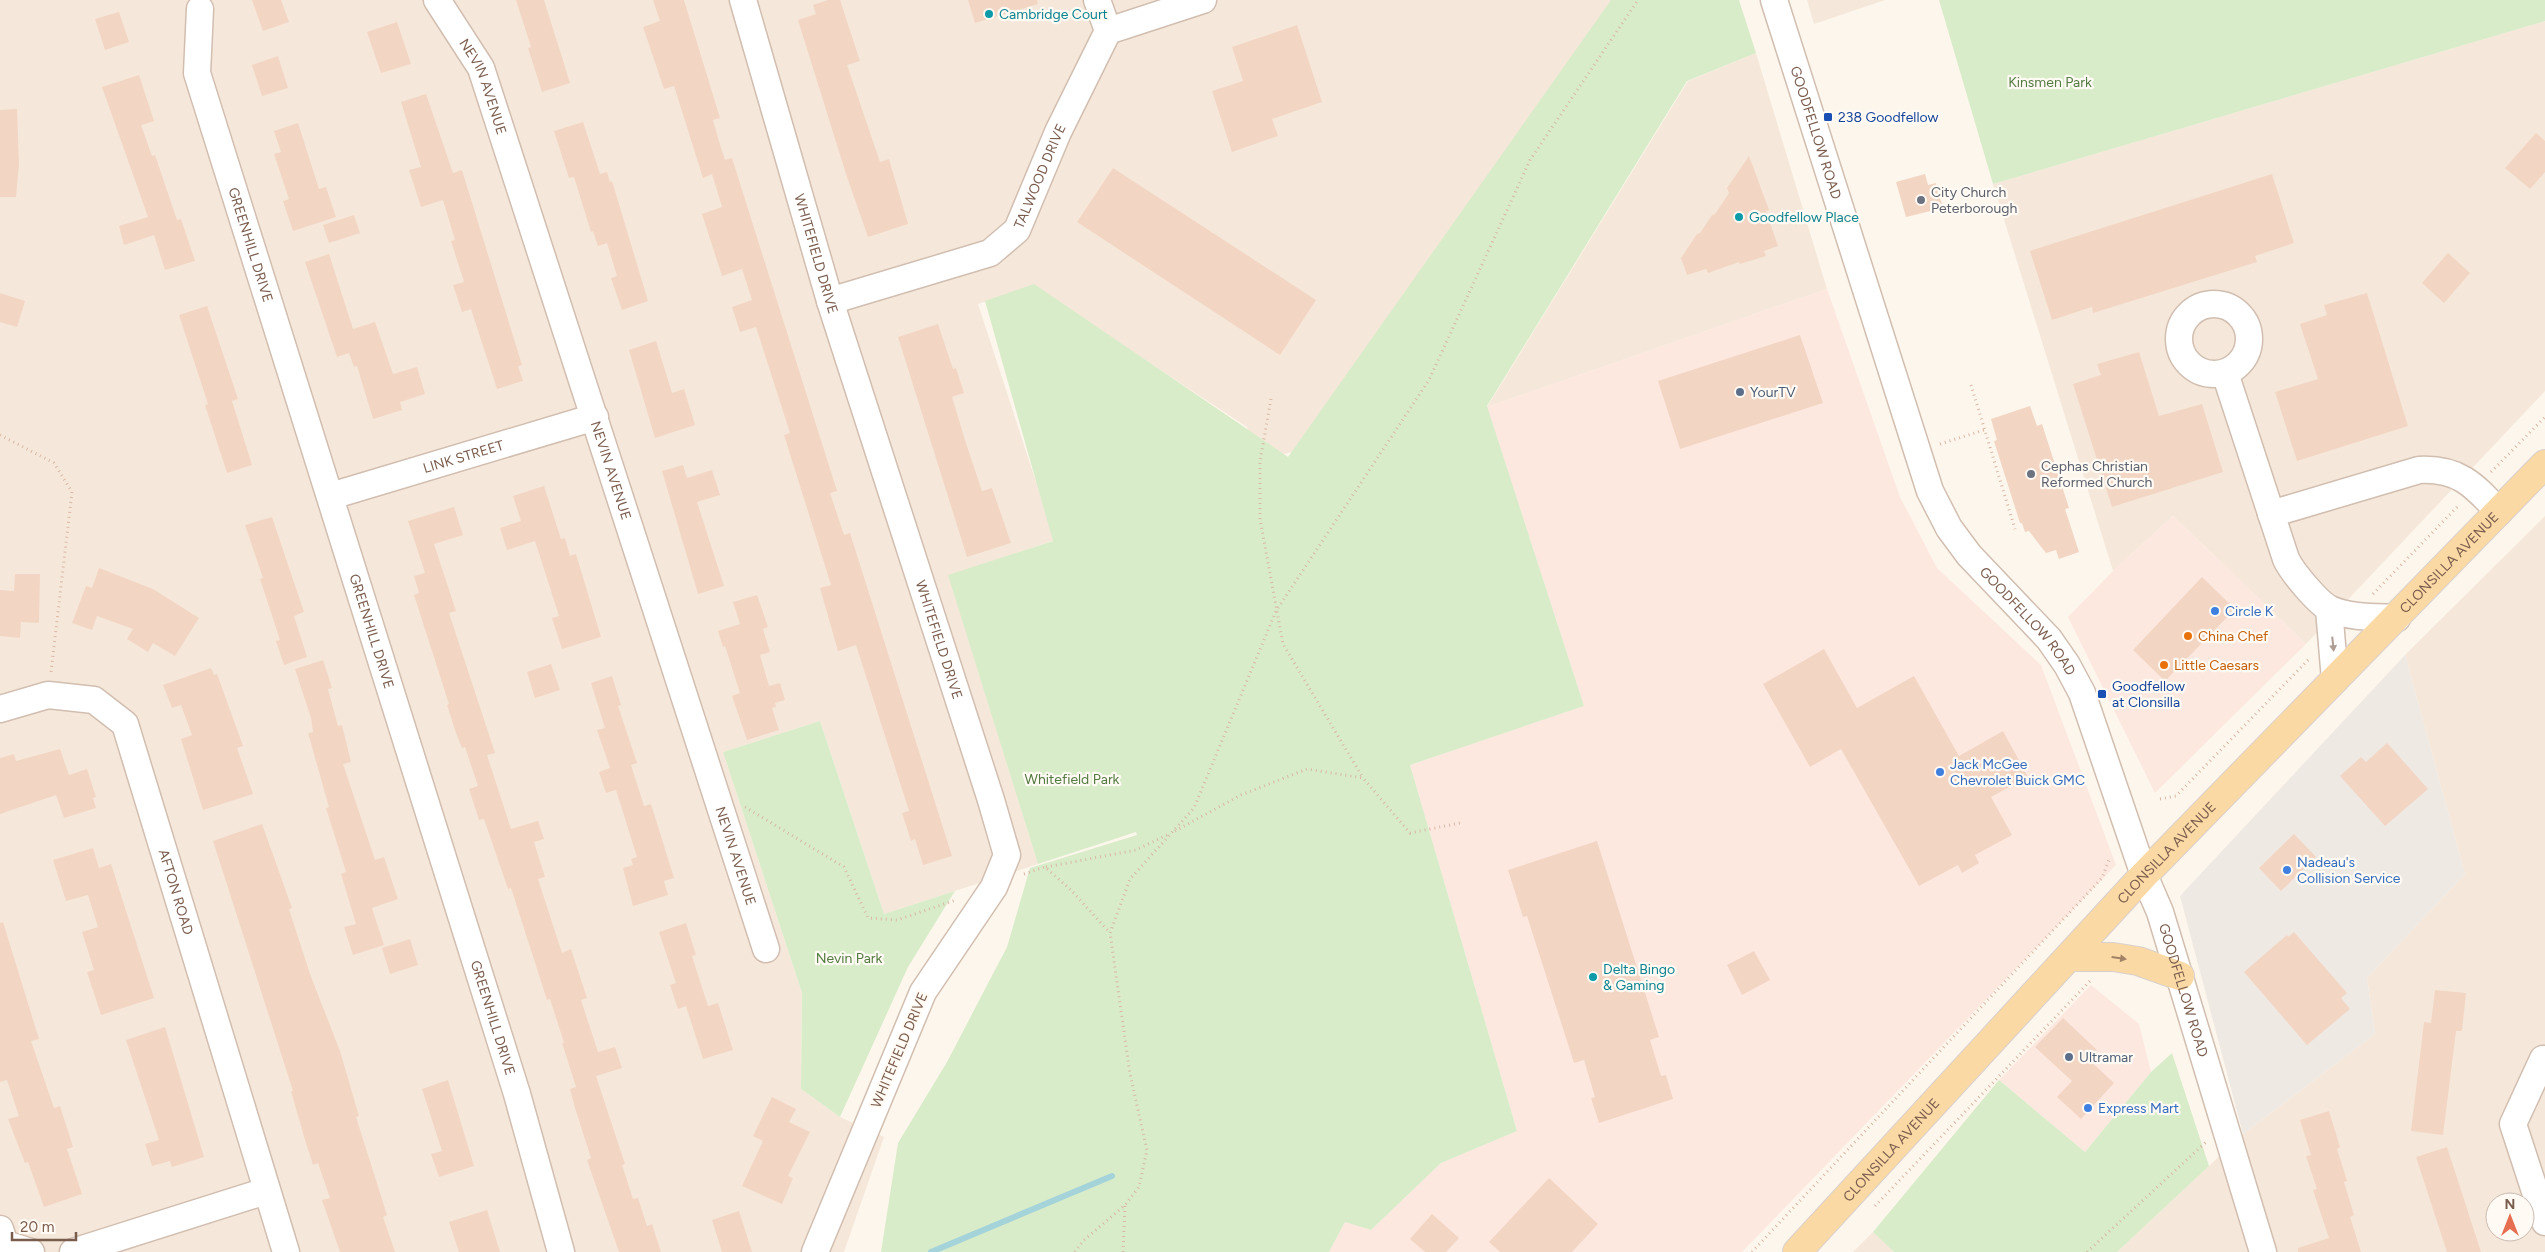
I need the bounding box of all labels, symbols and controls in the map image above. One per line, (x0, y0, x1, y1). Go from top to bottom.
place label: Cambridge Court (999, 6, 1108, 23)
marker: Cambridge Court (983, 8, 995, 20)
street label: NEVIN AVENUE (455, 36, 510, 137)
street label: GOODFELLOW ROAD (1787, 64, 1845, 201)
park label: Kinsmen Park (2008, 74, 2092, 91)
place label: 238 Goodfellow (1838, 109, 1938, 126)
marker: 238 Goodfellow (1822, 111, 1834, 123)
street label: TALWOOD DRIVE (1011, 121, 1070, 231)
place label: City Church Peterborough (1931, 184, 2017, 217)
street label: GREENHILL DRIVE (224, 185, 276, 304)
street label: WHITEFIELD DRIVE (790, 192, 842, 316)
marker: City Church Peterborough (1915, 194, 1927, 206)
place label: Goodfellow Place (1749, 209, 1859, 226)
marker: Goodfellow Place (1733, 211, 1745, 223)
place label: YourTV (1750, 384, 1796, 401)
marker: YourTV (1734, 386, 1746, 398)
street label: NEVIN AVENUE (587, 419, 635, 522)
street label: LINK STREET (421, 437, 506, 477)
place label: Cephas Christian Reformed Church (2041, 458, 2153, 491)
marker: Cephas Christian Reformed Church (2025, 468, 2037, 480)
street label: CLONSILLA AVENUE (2396, 509, 2502, 617)
street label: GOODFELLOW ROAD (1976, 563, 2079, 678)
street label: GREENHILL DRIVE (345, 572, 397, 691)
street label: WHITEFIELD DRIVE (912, 578, 966, 701)
place label: Circle K (2225, 603, 2274, 620)
marker: Circle K (2209, 605, 2221, 617)
place label: China Chef (2198, 628, 2269, 645)
marker: China Chef (2182, 630, 2194, 642)
one-way arrow (2329, 636, 2337, 652)
place label: Little Caesars (2174, 657, 2259, 674)
marker: Little Caesars (2158, 659, 2170, 671)
place label: Goodfellow at Clonsilla (2112, 678, 2185, 711)
marker: Goodfellow at Clonsilla (2096, 688, 2108, 700)
place label: Jack McGee Chevrolet Buick GMC (1950, 756, 2085, 789)
marker: Jack McGee Chevrolet Buick GMC (1934, 766, 1946, 778)
park label: Whitefield Park (1025, 771, 1120, 788)
street label: CLONSILLA AVENUE (2114, 799, 2220, 907)
street label: NEVIN AVENUE (711, 804, 759, 908)
street label: AFTON ROAD (155, 847, 197, 937)
place label: Nadeau's Collision Service (2297, 854, 2401, 887)
marker: Nadeau's Collision Service (2281, 864, 2293, 876)
street label: GOODFELLOW ROAD (2155, 921, 2211, 1059)
park label: Nevin Park (816, 950, 883, 967)
one-way arrow (2111, 954, 2127, 962)
street label: GREENHILL DRIVE (467, 958, 519, 1077)
place label: Delta Bingo & Gaming (1603, 961, 1675, 994)
marker: Delta Bingo & Gaming (1587, 971, 1599, 983)
street label: WHITEFIELD DRIVE (867, 990, 932, 1111)
place label: Ultramar (2079, 1049, 2133, 1066)
marker: Ultramar (2063, 1051, 2075, 1063)
street label: CLONSILLA AVENUE (1840, 1095, 1943, 1205)
place label: Express Mart (2098, 1100, 2179, 1117)
marker: Express Mart (2082, 1102, 2094, 1114)
north arrow (2485, 1192, 2535, 1242)
text: N (2505, 1196, 2515, 1213)
scale bar (12, 1210, 76, 1242)
text: 20 m (20, 1218, 54, 1236)

